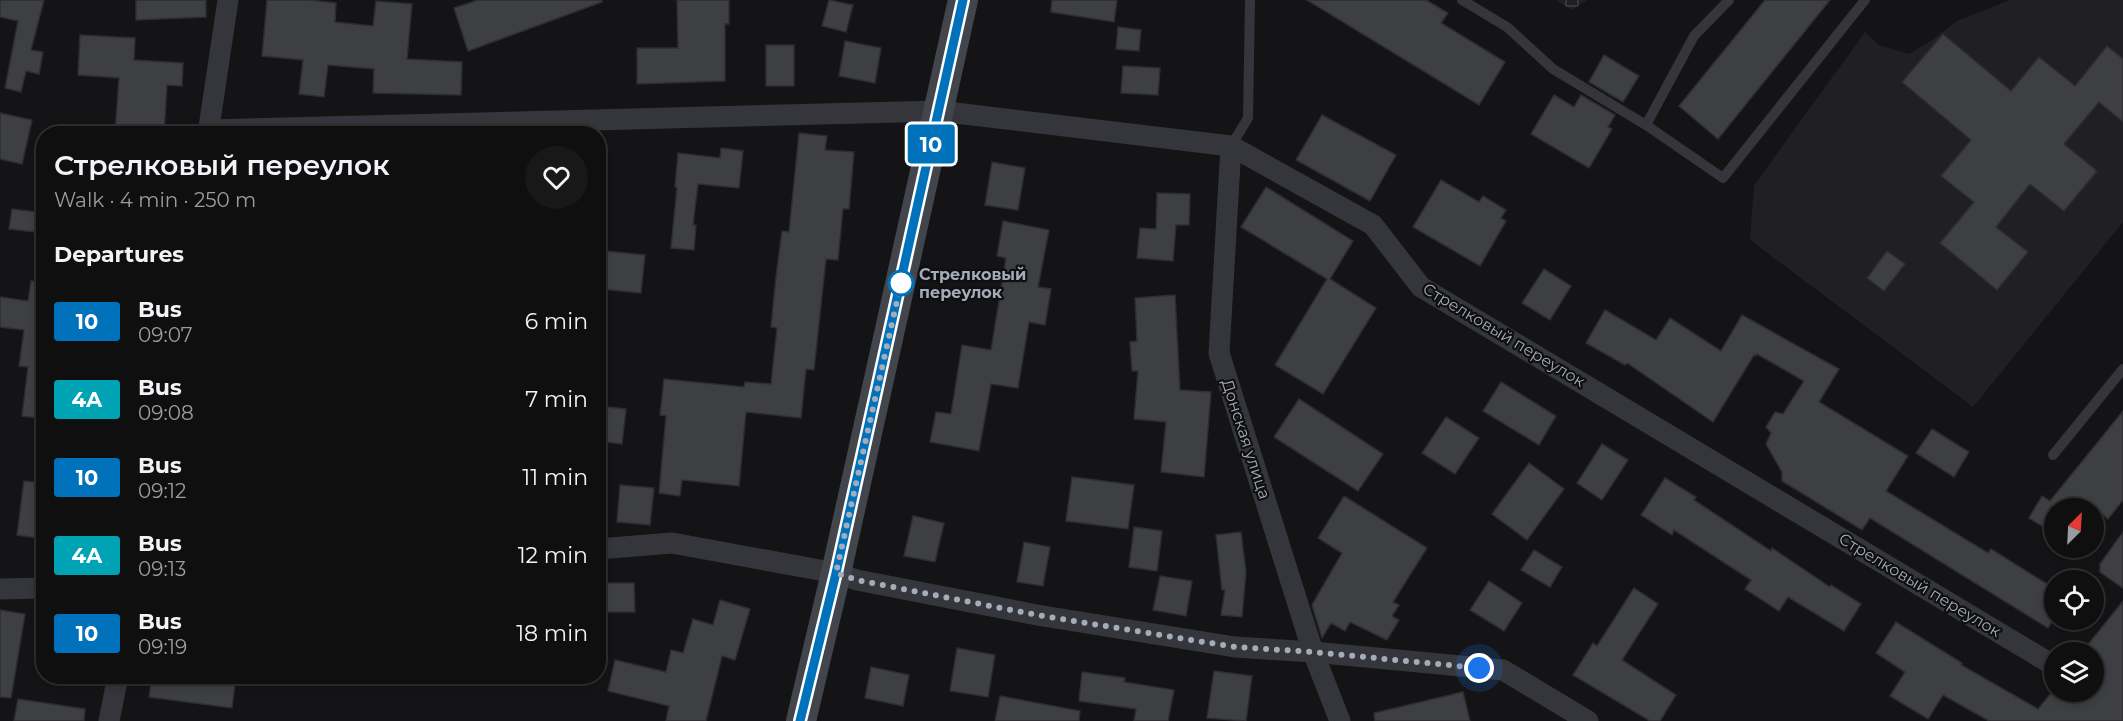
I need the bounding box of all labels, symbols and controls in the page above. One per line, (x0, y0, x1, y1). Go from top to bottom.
line badge: 10 (904, 124, 958, 164)
text: 10 (920, 132, 942, 157)
button: heart (525, 146, 588, 209)
text: Стрелковый переулок (54, 148, 389, 182)
text: Walk · 4 min · 250 m (54, 188, 256, 212)
text: Departures (54, 241, 184, 268)
place label: Стрелковый переулок (919, 265, 1026, 302)
marker: Стрелковый переулок (888, 270, 914, 296)
street label: Стрелковый переулок (1419, 279, 1589, 391)
text: Bus (138, 296, 182, 323)
text: 6 min (525, 308, 588, 335)
text: 10 (76, 309, 98, 334)
text: 09:07 (138, 323, 193, 347)
text: Bus (138, 374, 182, 401)
street label: Донская улица (1218, 377, 1274, 501)
text: 7 min (525, 386, 588, 413)
text: 4А (71, 387, 103, 412)
text: 09:08 (138, 401, 194, 425)
text: Bus (138, 452, 182, 479)
text: 11 min (522, 464, 588, 491)
text: 10 (76, 465, 98, 490)
text: 09:12 (138, 479, 186, 503)
north arrow (2044, 498, 2104, 558)
map controls (2044, 498, 2104, 702)
street label: Стрелковый переулок (1835, 529, 2005, 641)
text: Bus (138, 530, 182, 557)
text: 12 min (518, 542, 588, 569)
text: 4А (71, 543, 103, 568)
text: 09:13 (138, 557, 186, 581)
button: locate (2044, 570, 2104, 630)
text: Bus (138, 608, 182, 635)
text: 18 min (516, 620, 588, 647)
text: 10 (76, 621, 98, 646)
text: 09:19 (138, 635, 187, 659)
button: layers (2044, 642, 2104, 702)
your location (1464, 653, 1494, 683)

